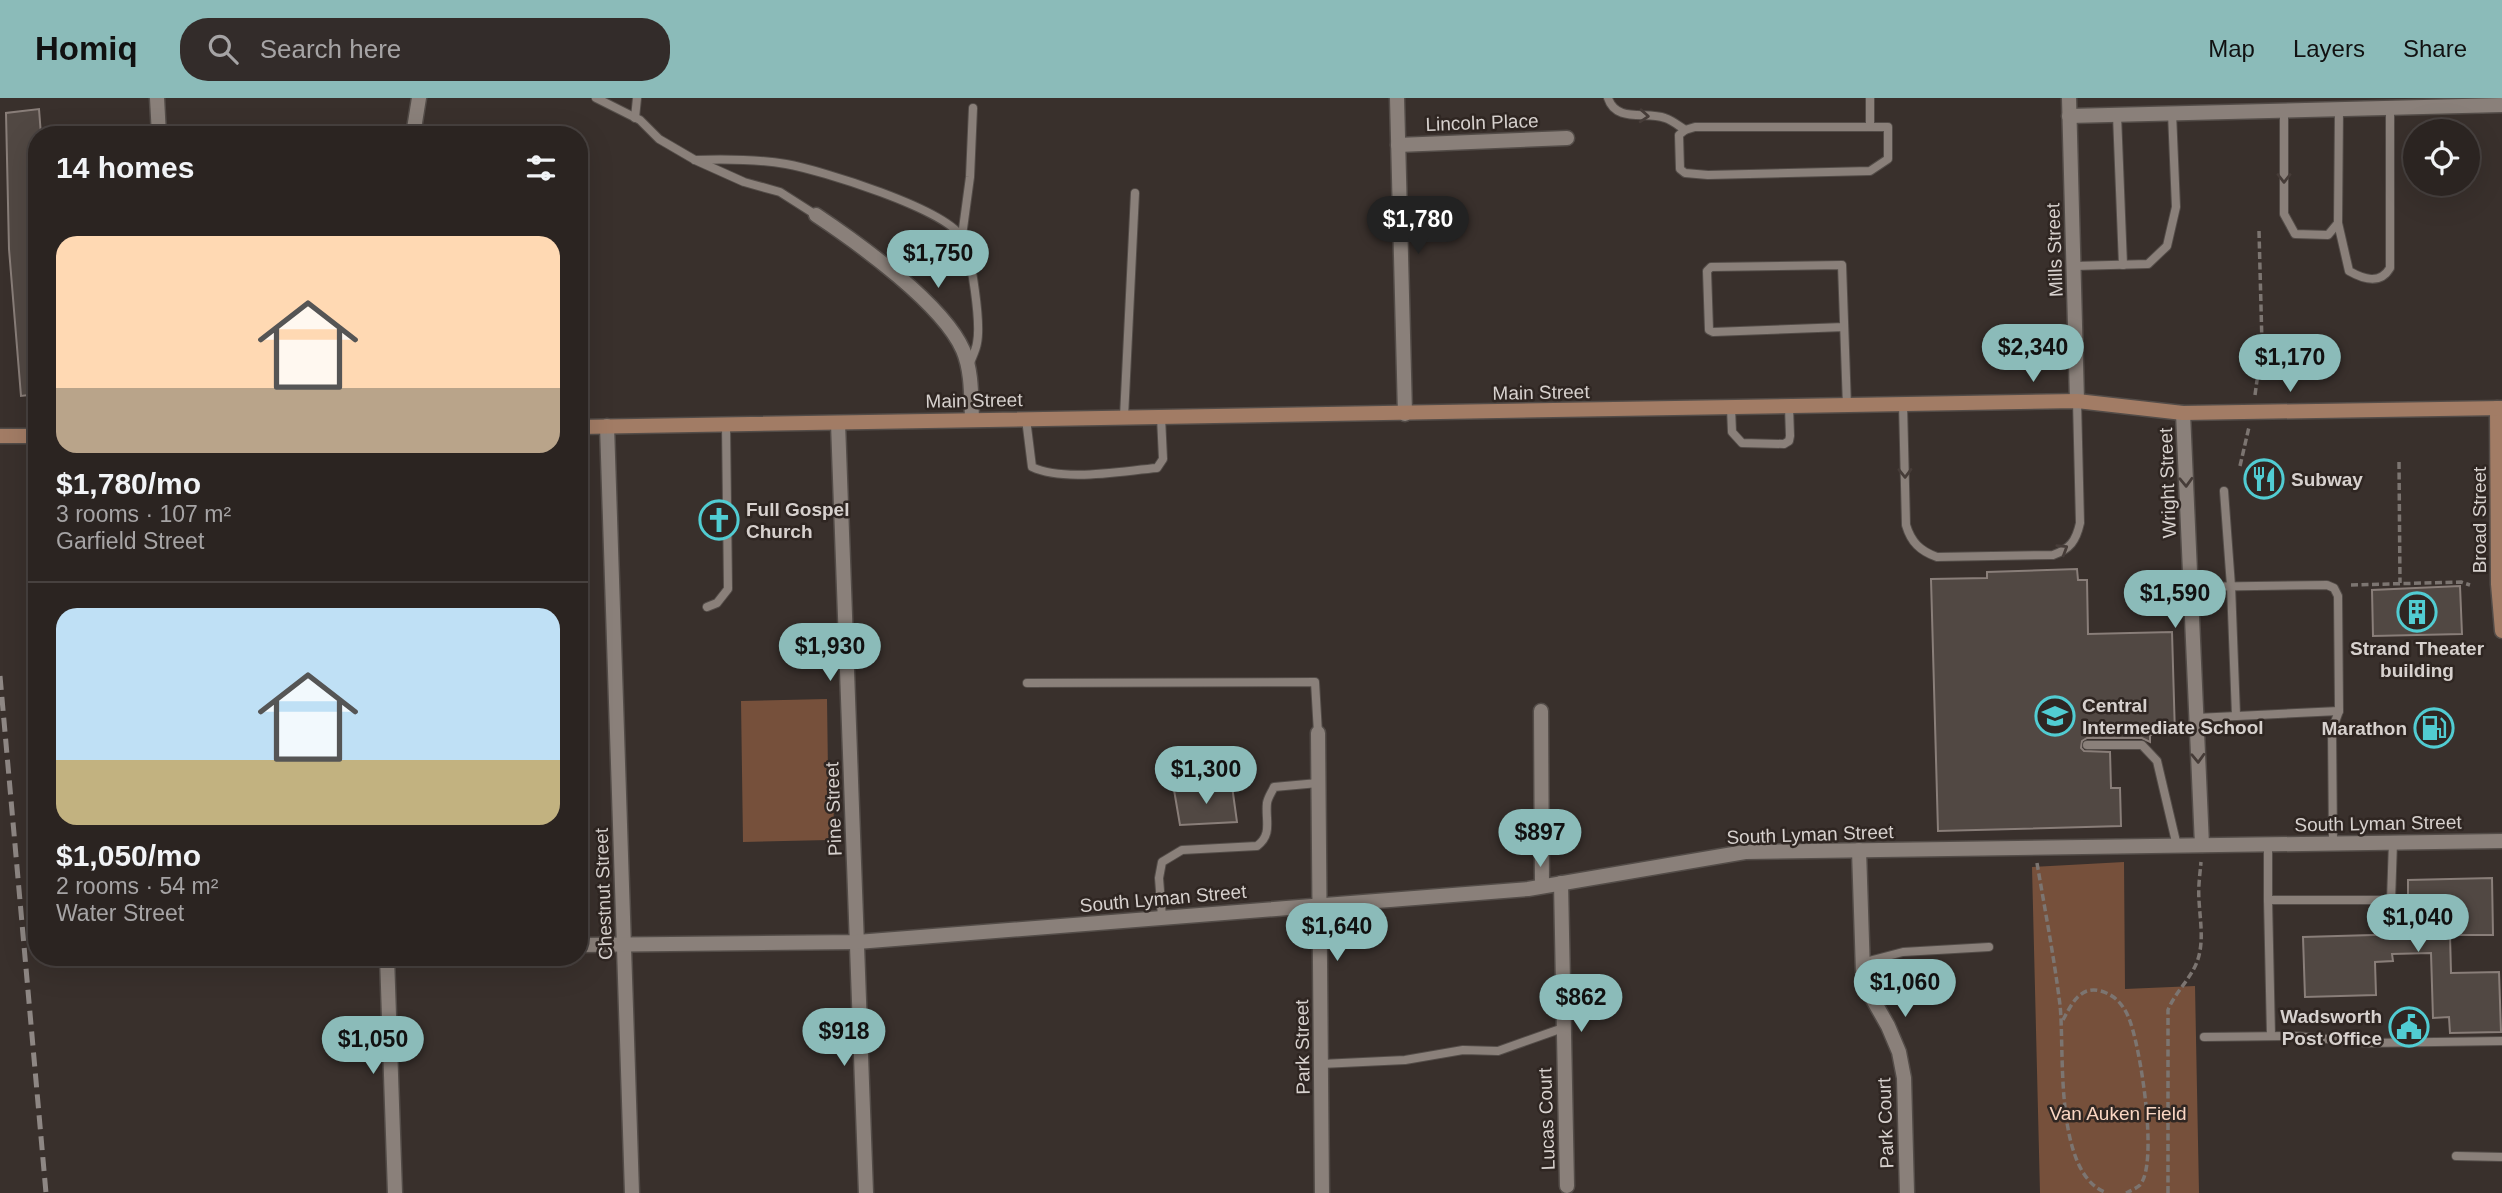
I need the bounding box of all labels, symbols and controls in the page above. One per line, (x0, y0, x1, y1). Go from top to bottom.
search box (180, 18, 670, 81)
text: Homiq (35, 30, 138, 67)
icon: search (204, 30, 242, 68)
text: Search here (260, 34, 401, 64)
text: Map (2208, 35, 2255, 62)
text: Layers (2293, 35, 2365, 62)
text: Share (2403, 35, 2467, 62)
one-way arrow (1639, 108, 1650, 123)
street label: Lincoln Place (1425, 110, 1539, 135)
map controls (2403, 119, 2480, 196)
button: locate (2403, 119, 2480, 196)
icon: filters (522, 149, 560, 187)
text: 14 homes (56, 151, 194, 184)
one-way arrow (2276, 174, 2292, 184)
pin: $1,780 (1361, 197, 1475, 256)
street label: Mills Street (2042, 202, 2067, 297)
text: $1,780 (1383, 206, 1453, 232)
pin: $1,750 (881, 230, 995, 290)
text: $1,750 (903, 240, 973, 266)
icon: home (245, 282, 371, 408)
pin: $2,340 (1976, 324, 2090, 384)
text: $2,340 (1998, 334, 2068, 360)
pin: $1,170 (2233, 334, 2347, 394)
text: $1,170 (2255, 344, 2325, 370)
street label: Main Street (1492, 381, 1590, 404)
street label: Main Street (925, 389, 1023, 412)
street label: Wright Street (2155, 427, 2180, 539)
restaurant icon: Subway (2243, 458, 2285, 500)
street label: Broad Street (2469, 466, 2490, 573)
text: $1,780/mo (56, 467, 201, 500)
one-way arrow (1897, 468, 1912, 479)
place label: Subway (2291, 469, 2363, 490)
one-way arrow (2179, 476, 2194, 487)
church icon: Full Gospel Church (698, 499, 740, 541)
place label: Full Gospel Church (746, 499, 849, 542)
text: 3 rooms · 107 m² (56, 501, 231, 527)
text: Garfield Street (56, 528, 204, 554)
one-way arrow (2055, 544, 2068, 557)
pin: $1,590 (2118, 570, 2232, 630)
text: $1,590 (2140, 580, 2210, 606)
building icon: Strand Theater building (2396, 591, 2438, 633)
pin: $1,930 (773, 624, 887, 683)
text: $1,930 (795, 633, 865, 659)
place label: Strand Theater building (2350, 638, 2485, 681)
icon: home (245, 654, 371, 780)
school or university icon: Central Intermediate School (2034, 695, 2076, 737)
place label: Central Intermediate School (2082, 695, 2264, 738)
fuel station icon: Marathon (2413, 707, 2455, 749)
place label: Marathon (2322, 718, 2407, 739)
pin: $1,300 (1149, 746, 1263, 806)
one-way arrow (2190, 753, 2205, 764)
text: $1,300 (1171, 756, 1241, 782)
street label: Pine Street (821, 761, 846, 856)
pin: $897 (1499, 810, 1581, 869)
street label: South Lyman Street (2294, 812, 2463, 835)
text: $897 (1514, 819, 1566, 845)
street label: South Lyman Street (1726, 821, 1895, 848)
street label: Chestnut Street (591, 827, 616, 960)
text: $1,050/mo (56, 839, 201, 872)
text: 2 rooms · 54 m² (56, 873, 218, 899)
street label: South Lyman Street (1079, 881, 1248, 916)
pin: $1,040 (2361, 894, 2475, 954)
text: Water Street (56, 900, 184, 926)
pin: $1,640 (1280, 904, 1394, 963)
text: $1,040 (2383, 904, 2453, 930)
text: $1,640 (1302, 913, 1372, 939)
pin: $1,060 (1848, 960, 1962, 1019)
text: $1,060 (1870, 969, 1940, 995)
pin: $862 (1540, 974, 1622, 1034)
text: $862 (1555, 984, 1607, 1010)
street label: Park Street (1291, 999, 1314, 1095)
place label: Wadsworth Post Office (2280, 1006, 2382, 1049)
public building icon: Wadsworth Post Office (2388, 1006, 2430, 1048)
pin: $918 (803, 1009, 885, 1068)
pin: $1,050 (316, 1016, 430, 1076)
text: $918 (818, 1018, 870, 1044)
text: $1,050 (338, 1026, 408, 1052)
street label: Lucas Court (1534, 1067, 1559, 1171)
street label: Park Court (1873, 1077, 1898, 1169)
park label: Van Auken Field (2050, 1103, 2186, 1124)

